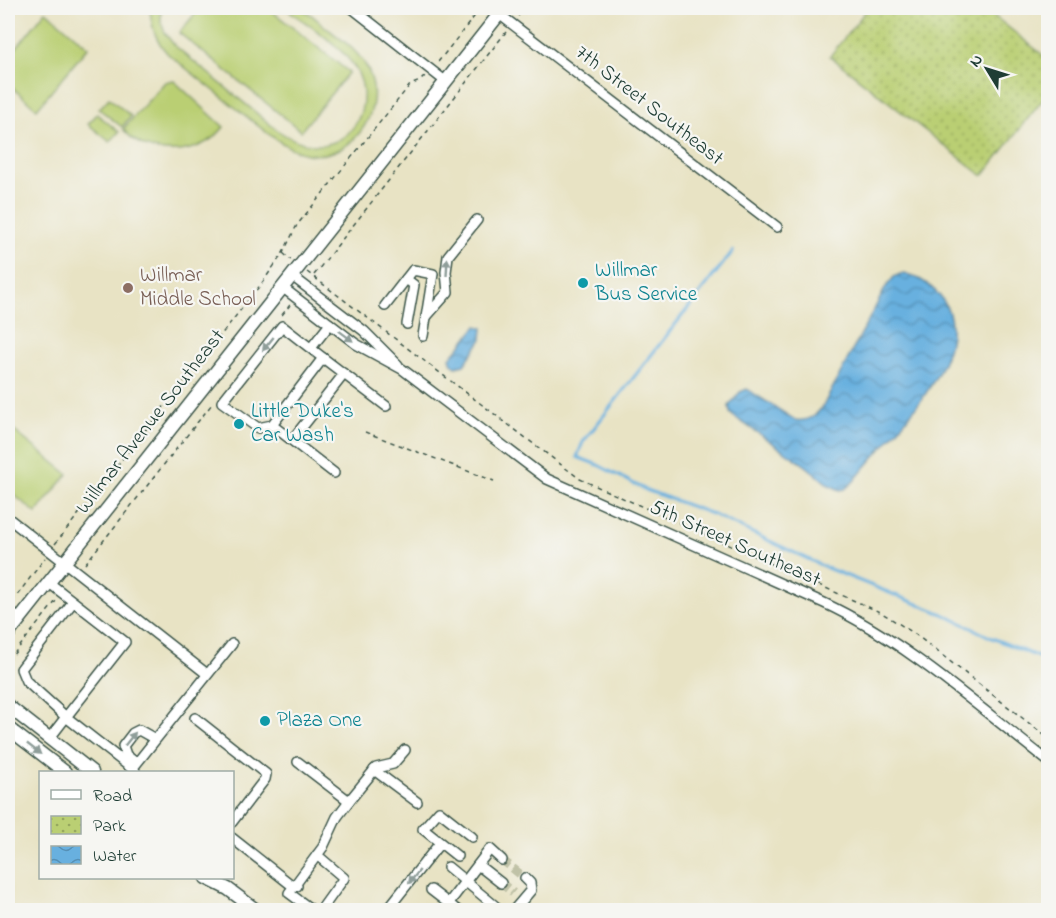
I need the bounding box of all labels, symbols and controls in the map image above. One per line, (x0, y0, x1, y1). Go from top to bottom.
street label: 7th Street Southeast (568, 38, 730, 174)
north arrow (957, 39, 1017, 99)
text: N (964, 49, 990, 73)
place label: Willmar Bus Service (594, 256, 698, 310)
one-way arrow (443, 258, 452, 277)
place label: Willmar Middle School (140, 261, 256, 315)
marker: Willmar Bus Service (576, 276, 590, 290)
marker: Willmar Middle School (121, 281, 135, 295)
street label: Willmar Avenue Southeast (69, 323, 233, 521)
one-way arrow (338, 329, 353, 341)
one-way arrow (263, 337, 275, 352)
place label: Little Duke's Car Wash (251, 397, 354, 451)
marker: Little Duke's Car Wash (232, 417, 246, 431)
street label: 5th Street Southeast (645, 493, 825, 595)
place label: Plaza One (277, 706, 362, 736)
marker: Plaza One (258, 714, 272, 728)
one-way arrow (124, 731, 136, 747)
one-way arrow (27, 742, 42, 754)
legend (39, 771, 234, 879)
text: Road (93, 784, 132, 810)
text: Park (93, 814, 126, 840)
text: Water (93, 844, 137, 870)
one-way arrow (407, 869, 420, 885)

